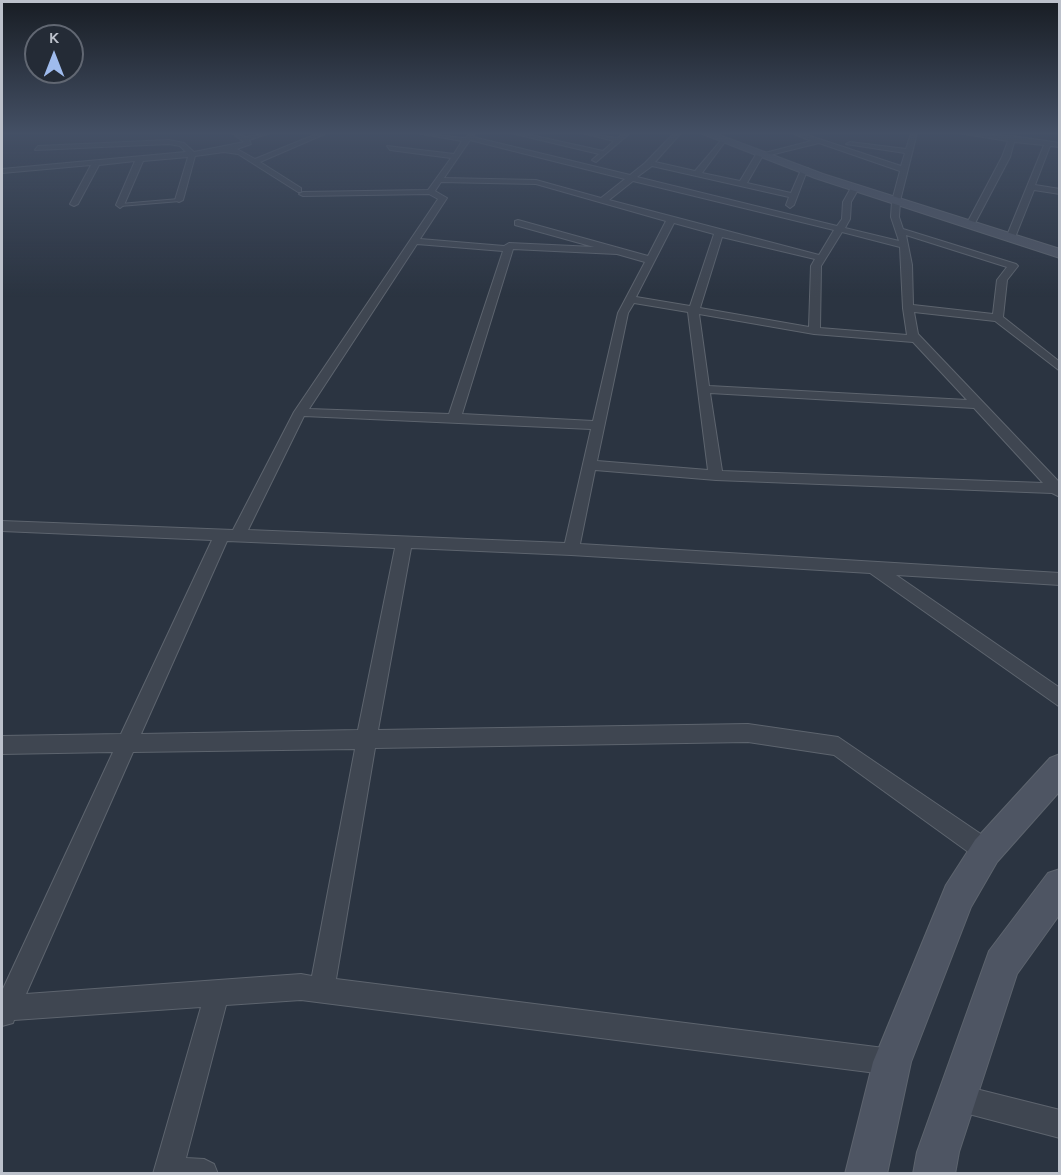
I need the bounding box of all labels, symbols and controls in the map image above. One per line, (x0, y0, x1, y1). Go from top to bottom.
north arrow (24, 24, 84, 84)
text: K (49, 28, 59, 47)

